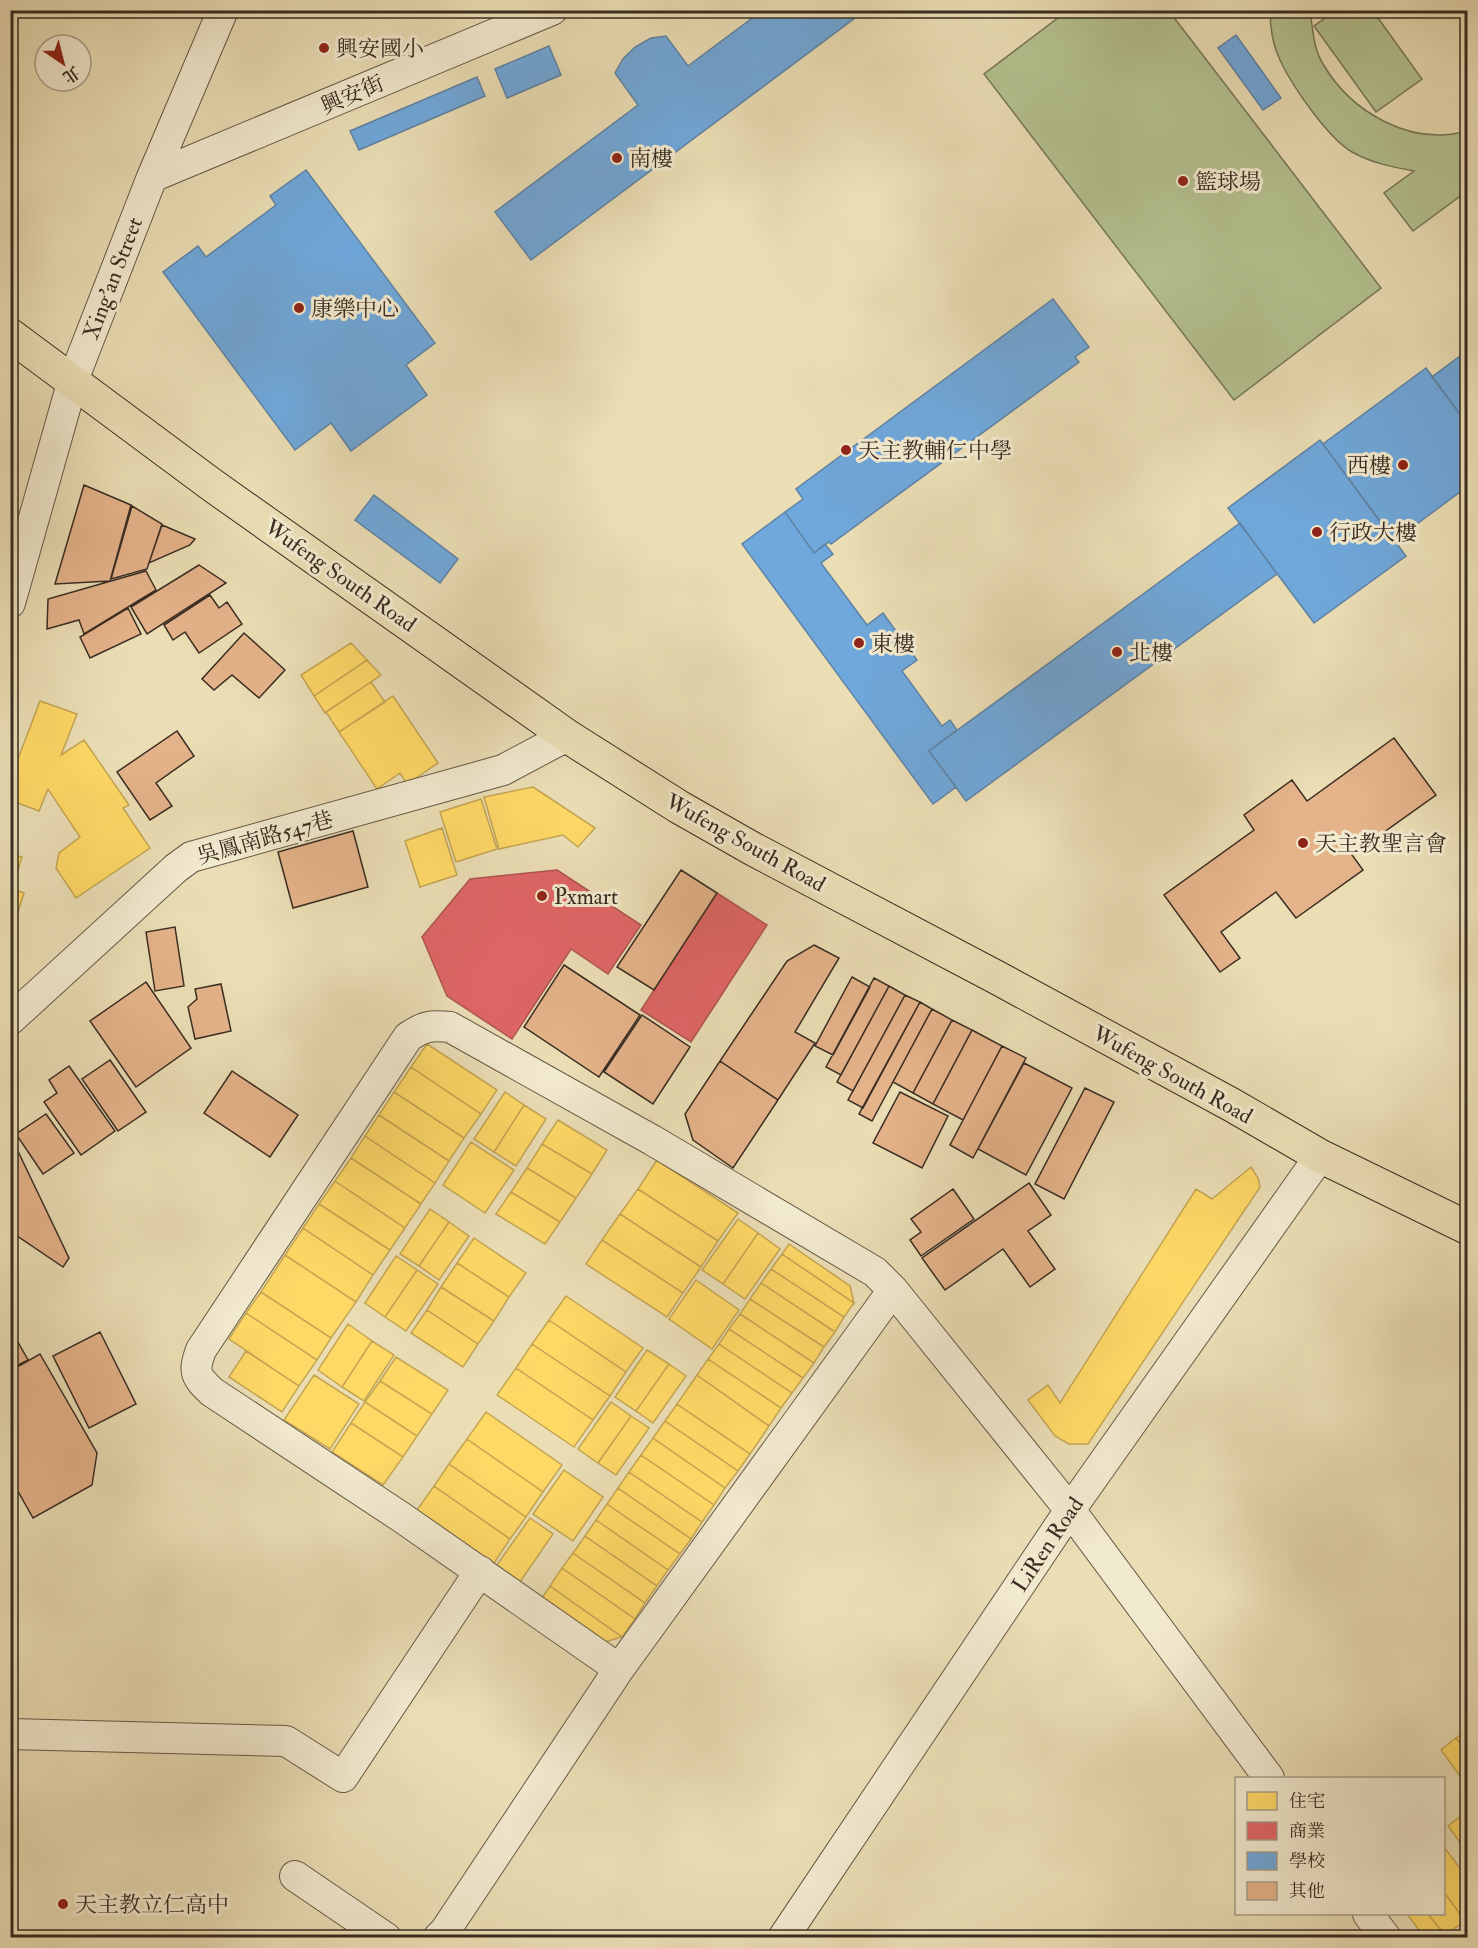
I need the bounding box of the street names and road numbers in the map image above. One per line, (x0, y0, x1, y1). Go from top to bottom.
street label: 興安街 (317, 69, 388, 121)
street label: Xing'an Street (77, 213, 149, 343)
street label: Wufeng South Road (258, 513, 422, 639)
street label: Wufeng South Road (660, 787, 831, 899)
street label: 吳鳳南路547巷 (194, 805, 337, 871)
street label: Wufeng South Road (1087, 1019, 1258, 1131)
street label: LiRen Road (1006, 1492, 1090, 1597)

